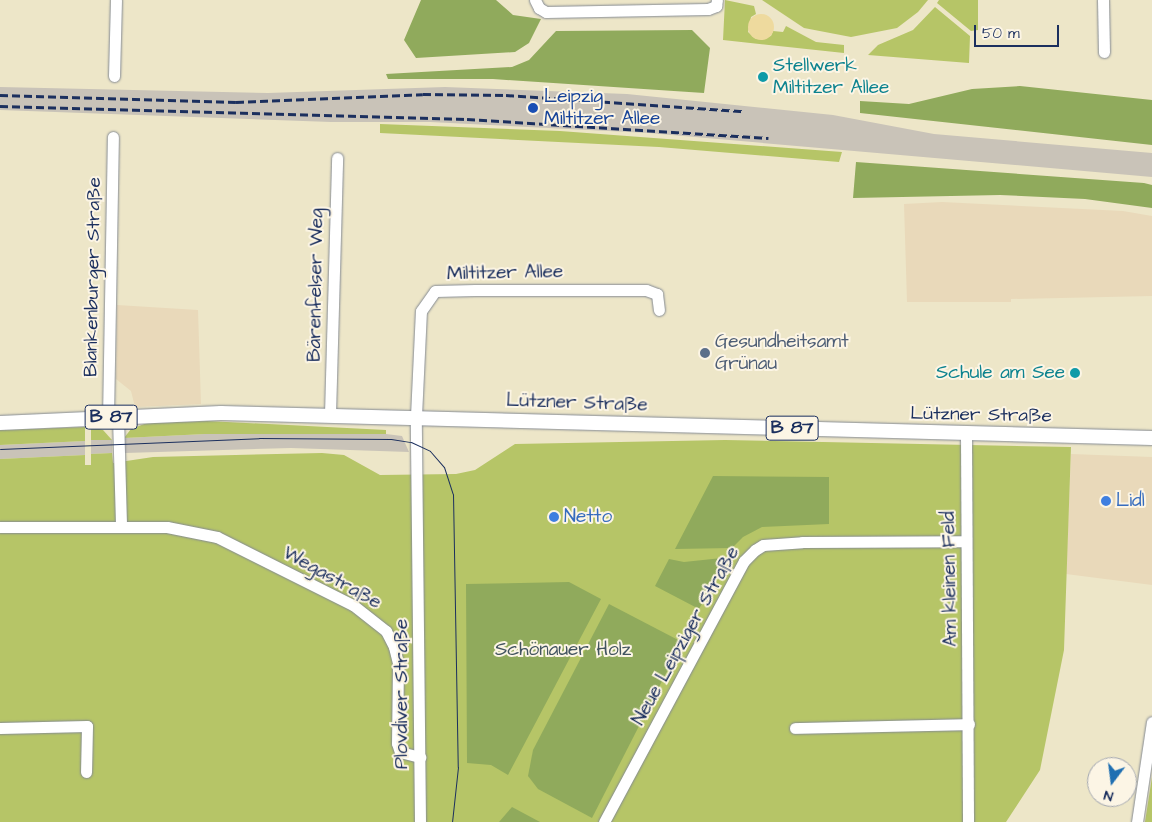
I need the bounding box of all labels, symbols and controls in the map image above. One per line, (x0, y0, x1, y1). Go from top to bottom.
scale bar (977, 15, 1062, 47)
text: 50 m (982, 23, 1020, 44)
place label: Stellwerk Miltitzer Allee (773, 55, 889, 99)
marker: Stellwerk Miltitzer Allee (757, 71, 769, 83)
place label: Leipzig Miltitzer Allee (544, 86, 660, 130)
marker: Leipzig Miltitzer Allee (526, 101, 540, 115)
street label: Blankenburger Straße (80, 177, 106, 377)
street label: Bärenfelser Weg (303, 208, 329, 362)
street label: Miltitzer Allee (447, 261, 563, 285)
place label: Gesundheitsamt Grünau (715, 331, 849, 375)
marker: Gesundheitsamt Grünau (699, 347, 711, 359)
place label: Schule am See (936, 362, 1065, 384)
marker: Schule am See (1069, 367, 1081, 379)
street label: Lützner Straße (506, 389, 648, 417)
road number: B 87 (84, 402, 138, 432)
street label: Lützner Straße (910, 402, 1052, 428)
road number: B 87 (764, 412, 820, 443)
place label: Lidl (1116, 490, 1145, 512)
marker: Lidl (1100, 495, 1112, 507)
place label: Netto (564, 506, 612, 528)
marker: Netto (548, 511, 560, 523)
street label: Am kleinen Feld (937, 511, 963, 647)
street label: Wegastraße (279, 542, 385, 614)
street label: Neue Leipziger Straße (627, 543, 745, 729)
street label: Plovdiver Straße (391, 619, 413, 769)
park label: Schönauer Holz (495, 639, 631, 661)
north arrow (1087, 757, 1137, 807)
text: N (1102, 785, 1115, 806)

